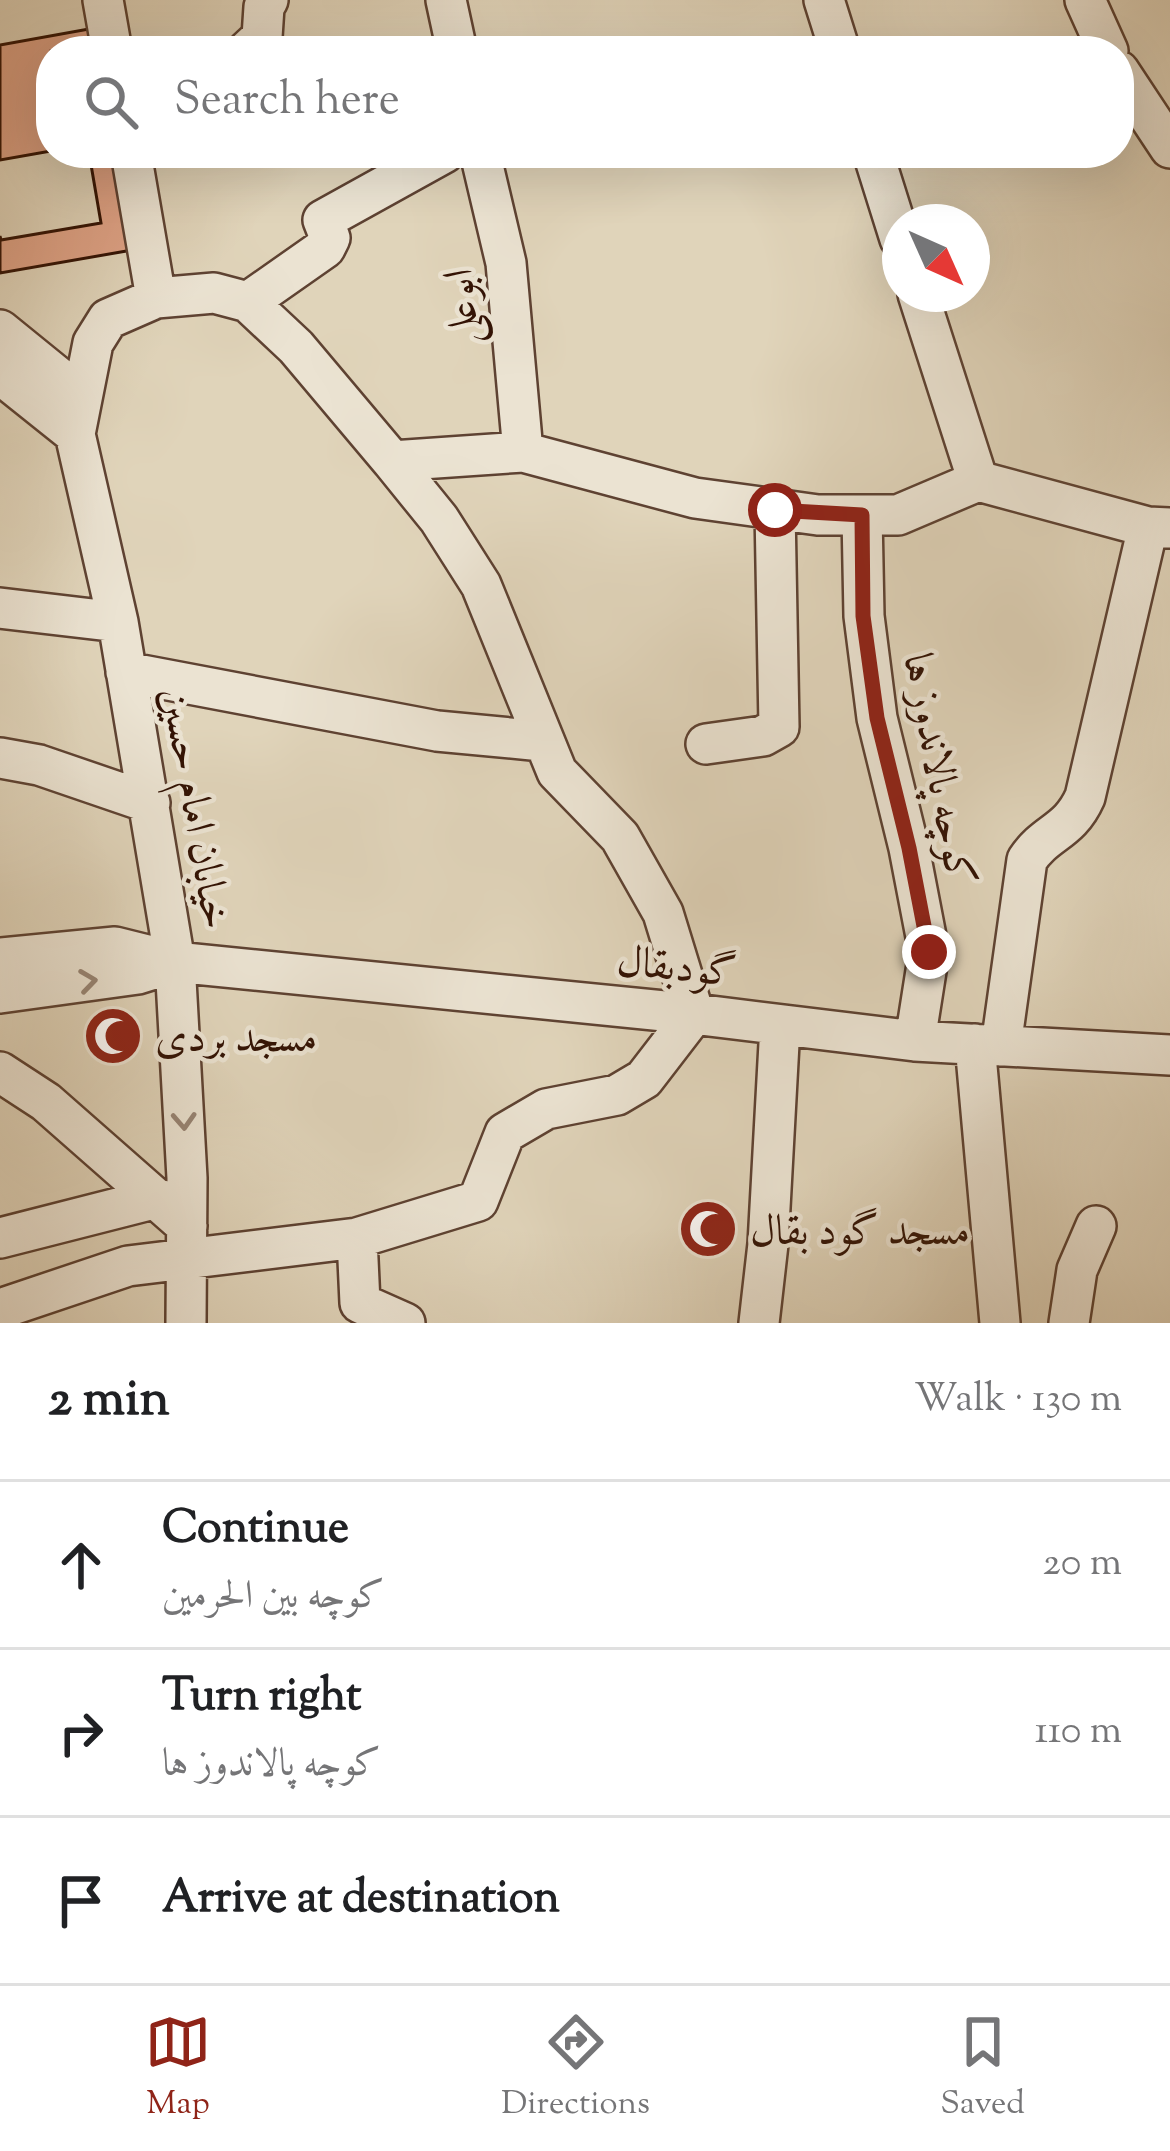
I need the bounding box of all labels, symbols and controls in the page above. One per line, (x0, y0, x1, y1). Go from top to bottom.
search box (36, 36, 1134, 168)
icon: search (78, 69, 144, 135)
text: Search here (174, 70, 400, 135)
north arrow (882, 204, 990, 312)
street label: ابوعلی (431, 266, 499, 347)
route start (748, 483, 802, 537)
street label: کوچه پالاندوز ها (884, 649, 988, 891)
street label: خیابان امام حسین (140, 683, 244, 935)
route end (902, 925, 956, 979)
street label: گودبقال (614, 934, 739, 1006)
one-way arrow (78, 969, 98, 995)
mosque icon: مسجد بردی (82, 1005, 144, 1067)
place label: مسجد بردی (155, 1011, 317, 1071)
one-way arrow (171, 1112, 197, 1131)
mosque icon: مسجد گود بقال (677, 1198, 739, 1260)
place label: مسجد گود بقال (750, 1204, 970, 1264)
text: 2 min (48, 1365, 170, 1438)
text: Walk · 130 m (914, 1373, 1122, 1429)
text: Continue (162, 1498, 349, 1563)
icon: ahead (48, 1532, 114, 1598)
text: 20 m (1043, 1537, 1122, 1593)
text: کوچه بین الحرمین (162, 1570, 385, 1626)
text: Turn right (162, 1666, 361, 1731)
icon: right (48, 1700, 114, 1766)
text: 110 m (1035, 1705, 1122, 1761)
text: کوچه پالاندوز ها (162, 1738, 381, 1794)
icon: arrive (48, 1868, 114, 1934)
text: Arrive at destination (162, 1868, 560, 1933)
tab: Map (145, 2009, 211, 2129)
tab: Directions (501, 2009, 650, 2129)
tab: Saved (940, 2009, 1025, 2129)

